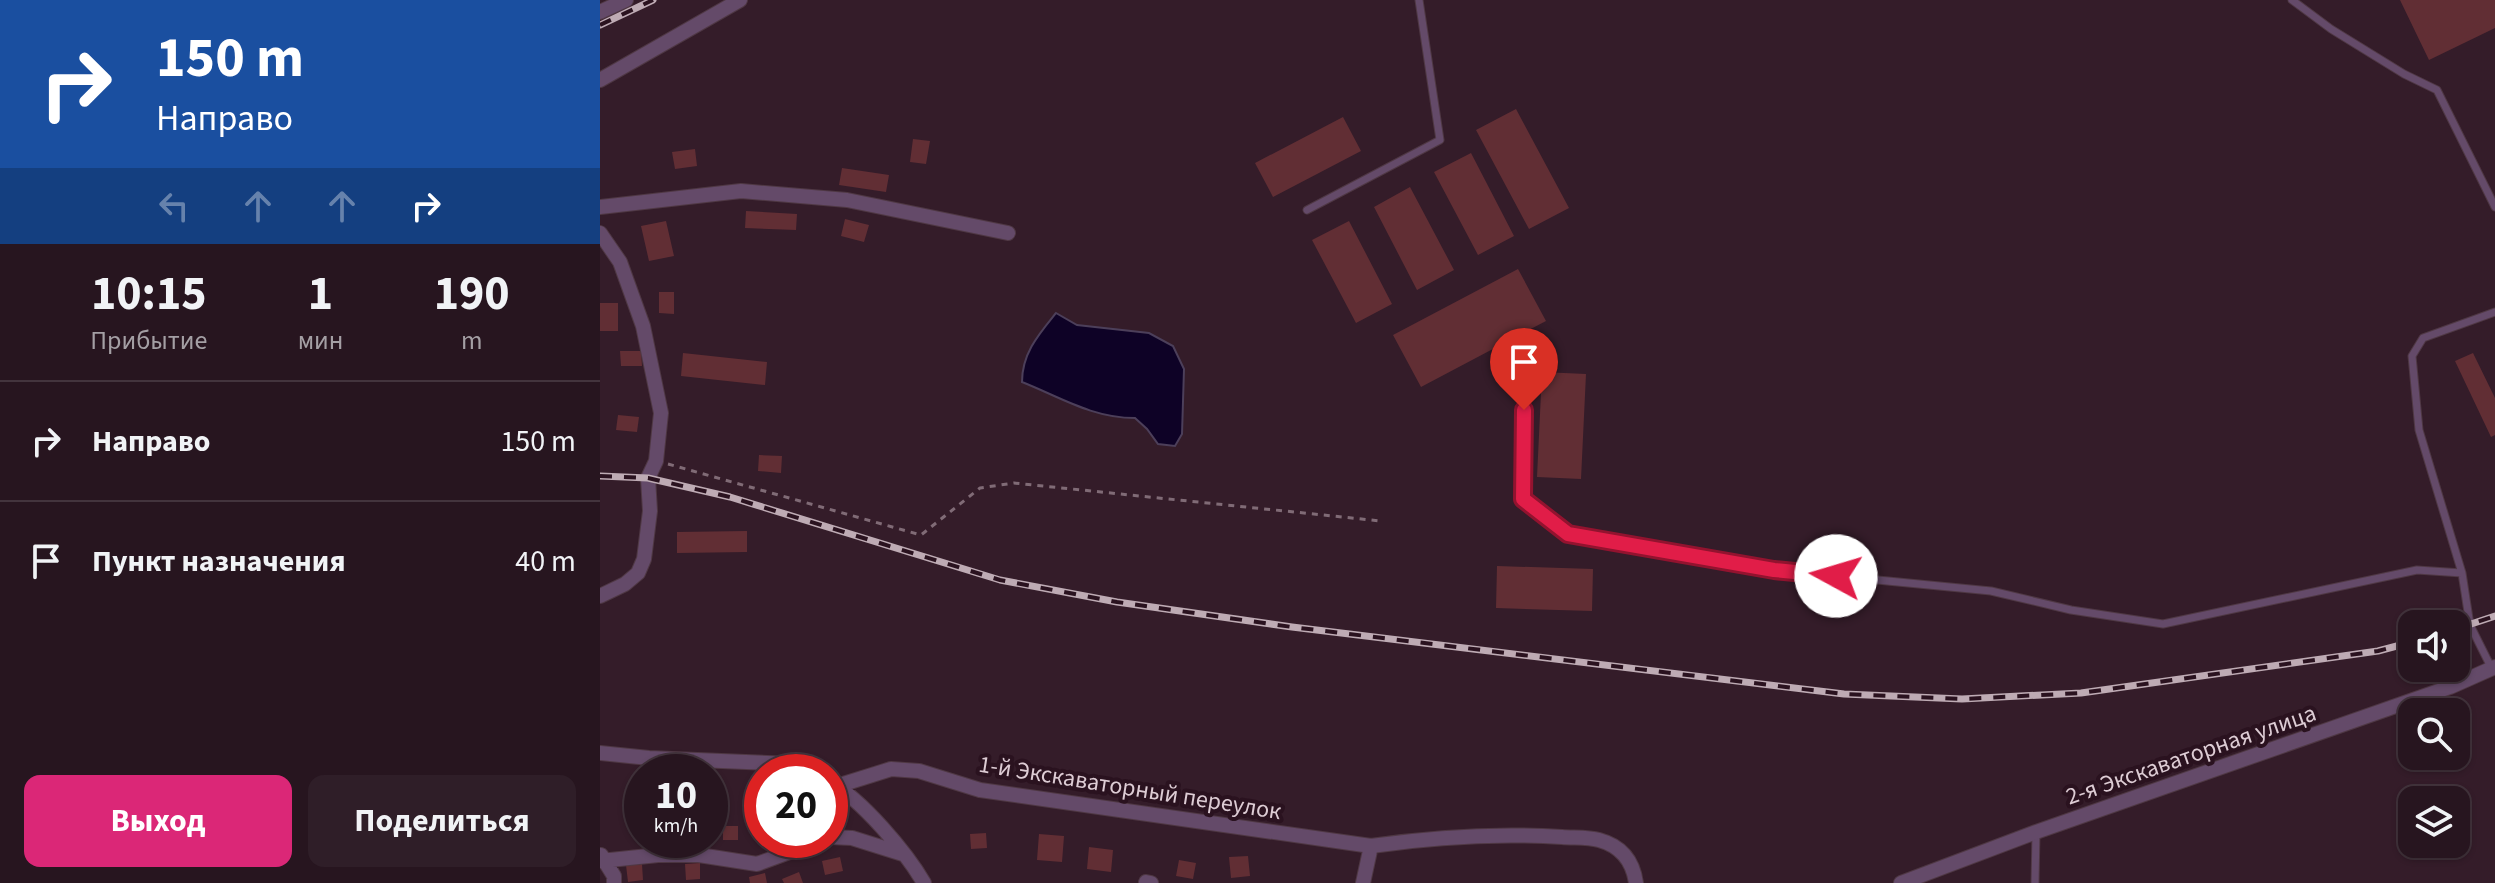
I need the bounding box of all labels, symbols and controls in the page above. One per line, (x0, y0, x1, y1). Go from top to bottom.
text: 150 m (156, 19, 304, 98)
icon: right (24, 32, 128, 136)
text: Направо (156, 93, 293, 144)
icon: left (152, 184, 196, 228)
icon: ahead (236, 184, 280, 228)
icon: ahead (320, 184, 364, 228)
icon: right (404, 184, 448, 228)
text: 10:15 (91, 260, 207, 328)
text: 1 (308, 260, 333, 328)
text: 190 (434, 260, 510, 328)
text: Прибытие (90, 322, 207, 359)
text: мин (298, 322, 343, 359)
text: m (461, 322, 482, 359)
pin (1490, 328, 1558, 410)
icon: arrive (1502, 340, 1546, 384)
icon: right (24, 419, 68, 463)
text: Направо (92, 420, 210, 463)
text: 150 m (500, 420, 576, 463)
position arrow (1794, 534, 1878, 618)
icon: arrive (24, 539, 68, 583)
text: Пункт назначения (92, 540, 346, 583)
text: 40 m (515, 540, 576, 583)
map controls (2398, 610, 2470, 858)
button: sound (2398, 610, 2470, 682)
street label: 2-я Экскаваторная улица (2061, 696, 2321, 814)
button: search (2398, 698, 2470, 770)
street label: 1-й Экскаваторный переулок (976, 747, 1284, 829)
speed limit sign: 20 (744, 754, 848, 858)
text: 10 (655, 767, 697, 824)
button: Выход (24, 775, 292, 867)
button: Поделиться (308, 775, 576, 867)
button: layers (2398, 786, 2470, 858)
text: km/h (654, 812, 698, 840)

